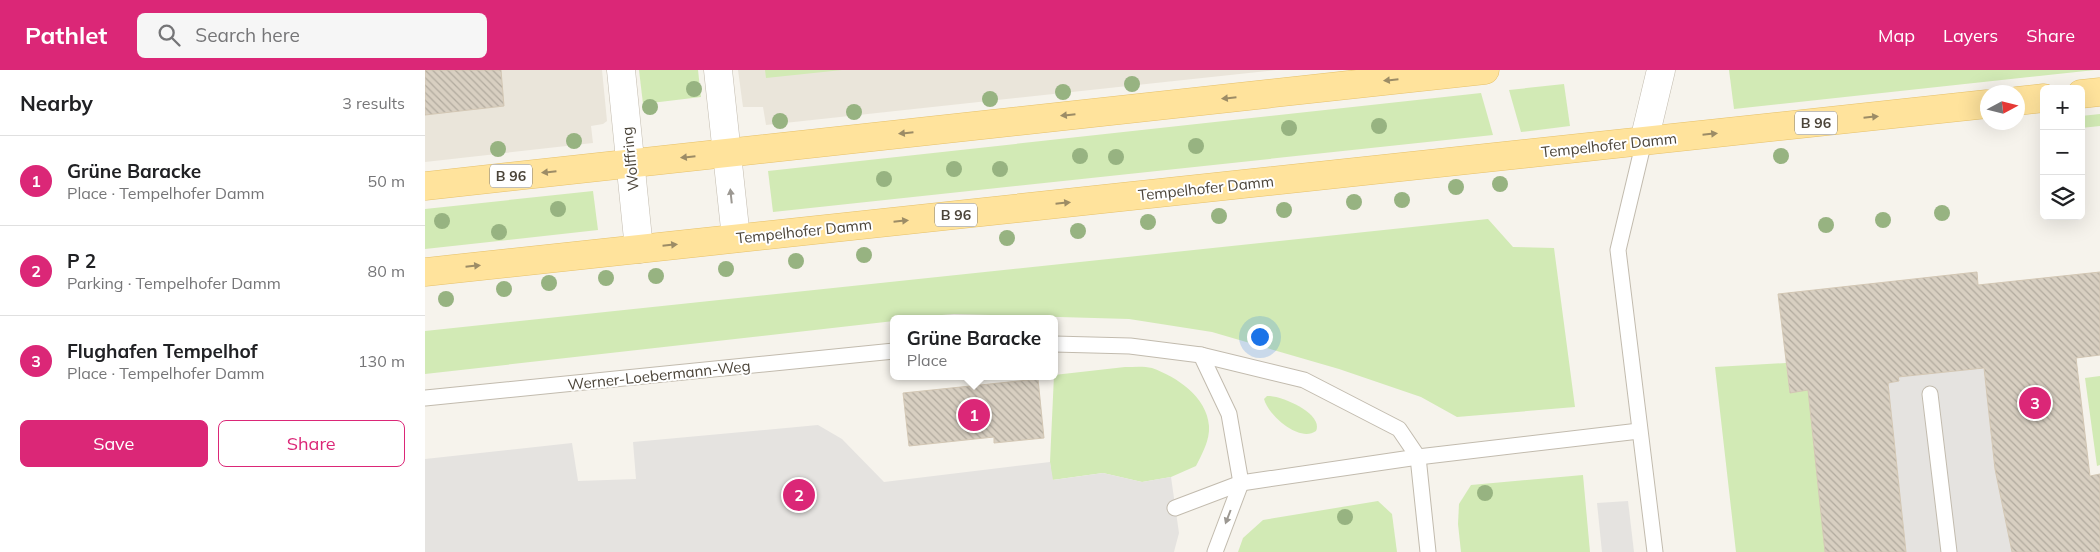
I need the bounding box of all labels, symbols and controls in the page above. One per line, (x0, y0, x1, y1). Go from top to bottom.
search box (137, 13, 487, 58)
text: Pathlet (25, 20, 107, 50)
icon: search (155, 21, 183, 49)
text: Search here (195, 23, 300, 47)
text: Map (1878, 24, 1915, 47)
text: Layers (1943, 24, 1998, 47)
text: Share (2026, 24, 2075, 47)
one-way arrow (1382, 76, 1398, 84)
north arrow (1980, 85, 2025, 130)
map controls (2040, 85, 2085, 220)
button: + (2040, 85, 2085, 130)
text: Nearby (20, 90, 93, 116)
text: 3 results (342, 93, 405, 113)
one-way arrow (1221, 94, 1237, 102)
one-way arrow (1059, 111, 1075, 119)
road number: B 96 (1795, 112, 1837, 134)
one-way arrow (1864, 113, 1880, 121)
street label: Wolffring (617, 126, 643, 192)
street label: Tempelhofer Damm (1540, 128, 1678, 162)
one-way arrow (898, 129, 914, 137)
one-way arrow (1702, 130, 1718, 138)
button: − (2040, 130, 2085, 175)
one-way arrow (680, 153, 696, 161)
text: Grüne Baracke (67, 159, 201, 183)
road number: B 96 (490, 164, 532, 188)
one-way arrow (541, 168, 557, 176)
text: 1 (31, 171, 41, 191)
text: 50 m (368, 171, 405, 191)
street label: Tempelhofer Damm (1137, 171, 1275, 205)
button: layers (2040, 175, 2085, 220)
text: Place · Tempelhofer Damm (67, 183, 265, 203)
one-way arrow (727, 187, 735, 203)
one-way arrow (1055, 199, 1071, 207)
road number: B 96 (935, 204, 977, 226)
street label: Tempelhofer Damm (735, 214, 873, 248)
one-way arrow (893, 216, 909, 224)
one-way arrow (662, 241, 678, 249)
text: P 2 (67, 249, 96, 273)
text: 2 (31, 261, 41, 281)
text: 80 m (368, 261, 405, 281)
one-way arrow (466, 262, 482, 270)
text: Parking · Tempelhofer Damm (67, 273, 281, 293)
popup (890, 315, 1058, 380)
your location (1247, 324, 1273, 350)
text: Grüne Baracke (907, 326, 1041, 350)
text: Flughafen Tempelhof (67, 339, 258, 363)
text: Place (907, 350, 947, 370)
text: 3 (31, 351, 41, 371)
text: 130 m (358, 351, 405, 371)
street label: Werner-Loebermann-Weg (567, 356, 751, 394)
text: Place · Tempelhofer Damm (67, 363, 265, 383)
pin: 3 (2019, 384, 2051, 422)
pin: 1 (958, 396, 990, 434)
button: Save (20, 420, 208, 467)
button: Share (218, 420, 405, 467)
pin: 2 (783, 476, 815, 514)
one-way arrow (1224, 510, 1231, 525)

